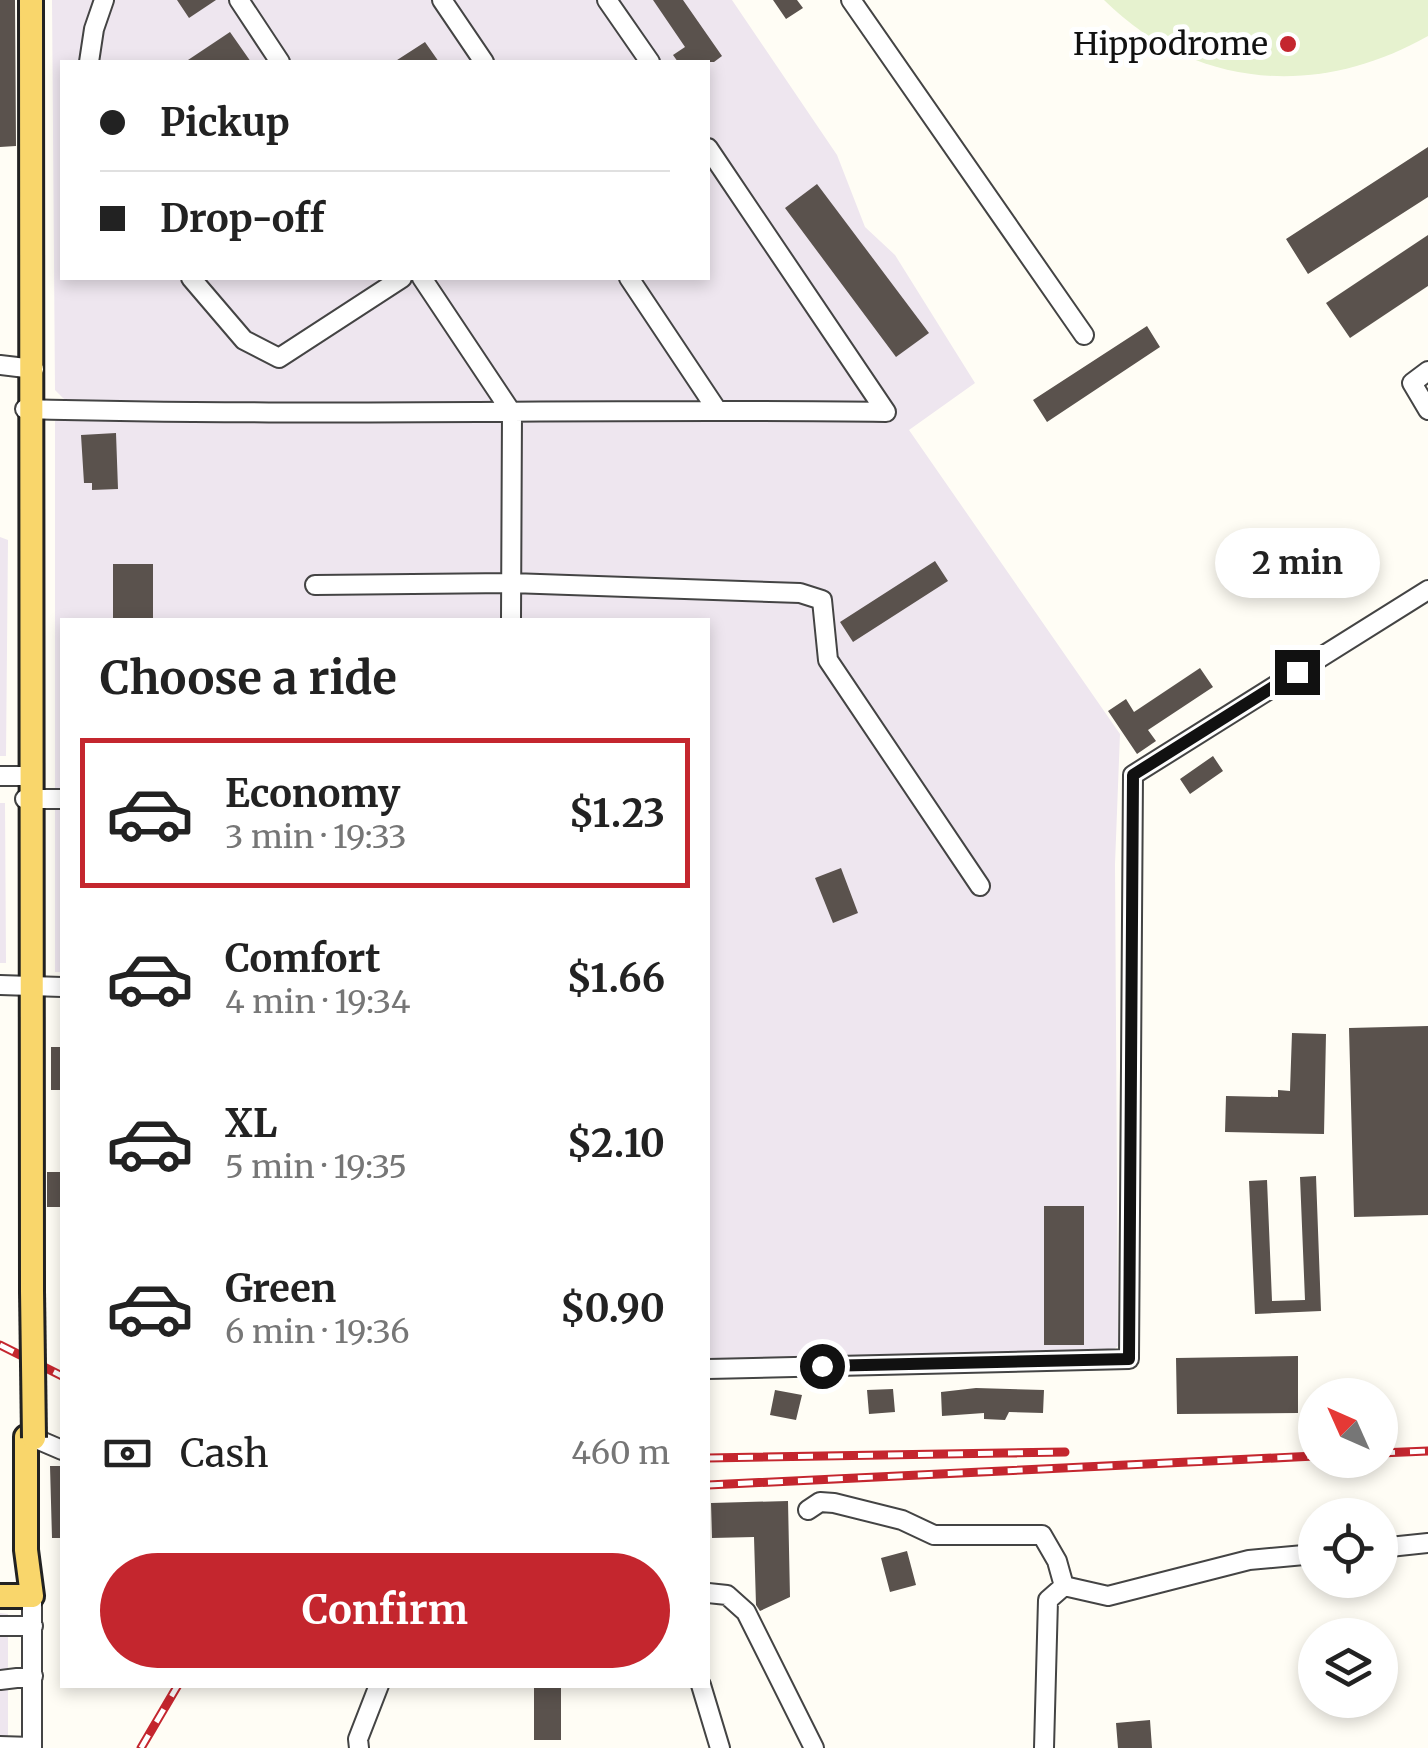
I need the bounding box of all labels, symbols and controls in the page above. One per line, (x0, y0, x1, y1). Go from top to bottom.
place label: Hippodrome (1073, 24, 1268, 64)
marker: Hippodrome (1277, 33, 1299, 55)
text: Pickup (160, 99, 290, 146)
text: Drop-off (160, 195, 325, 242)
callout: 2 min (1214, 527, 1380, 597)
text: 2 min (1252, 543, 1343, 583)
text: Choose a ride (100, 650, 397, 706)
route end (1275, 650, 1320, 695)
icon: car (105, 768, 195, 858)
text: Economy (225, 770, 400, 817)
text: $1.23 (569, 790, 665, 837)
text: 3 min · 19:33 (225, 817, 407, 857)
icon: car (105, 933, 195, 1023)
text: Comfort (225, 935, 381, 982)
text: $1.66 (566, 955, 665, 1002)
text: 4 min · 19:34 (225, 982, 410, 1022)
icon: car (105, 1098, 195, 1188)
text: XL (225, 1100, 277, 1147)
text: $2.10 (567, 1120, 665, 1167)
text: 5 min · 19:35 (225, 1147, 407, 1187)
icon: car (105, 1263, 195, 1353)
text: Green (225, 1265, 336, 1312)
text: $0.90 (560, 1285, 665, 1332)
text: 6 min · 19:36 (225, 1312, 410, 1352)
route start (800, 1344, 845, 1389)
north arrow (1298, 1378, 1398, 1478)
map controls (1298, 1378, 1398, 1718)
icon: cash (100, 1426, 155, 1481)
text: Cash (180, 1430, 269, 1477)
text: 460 m (571, 1433, 670, 1473)
button: locate (1298, 1498, 1398, 1598)
button: Confirm (100, 1553, 670, 1668)
button: layers (1298, 1618, 1398, 1718)

